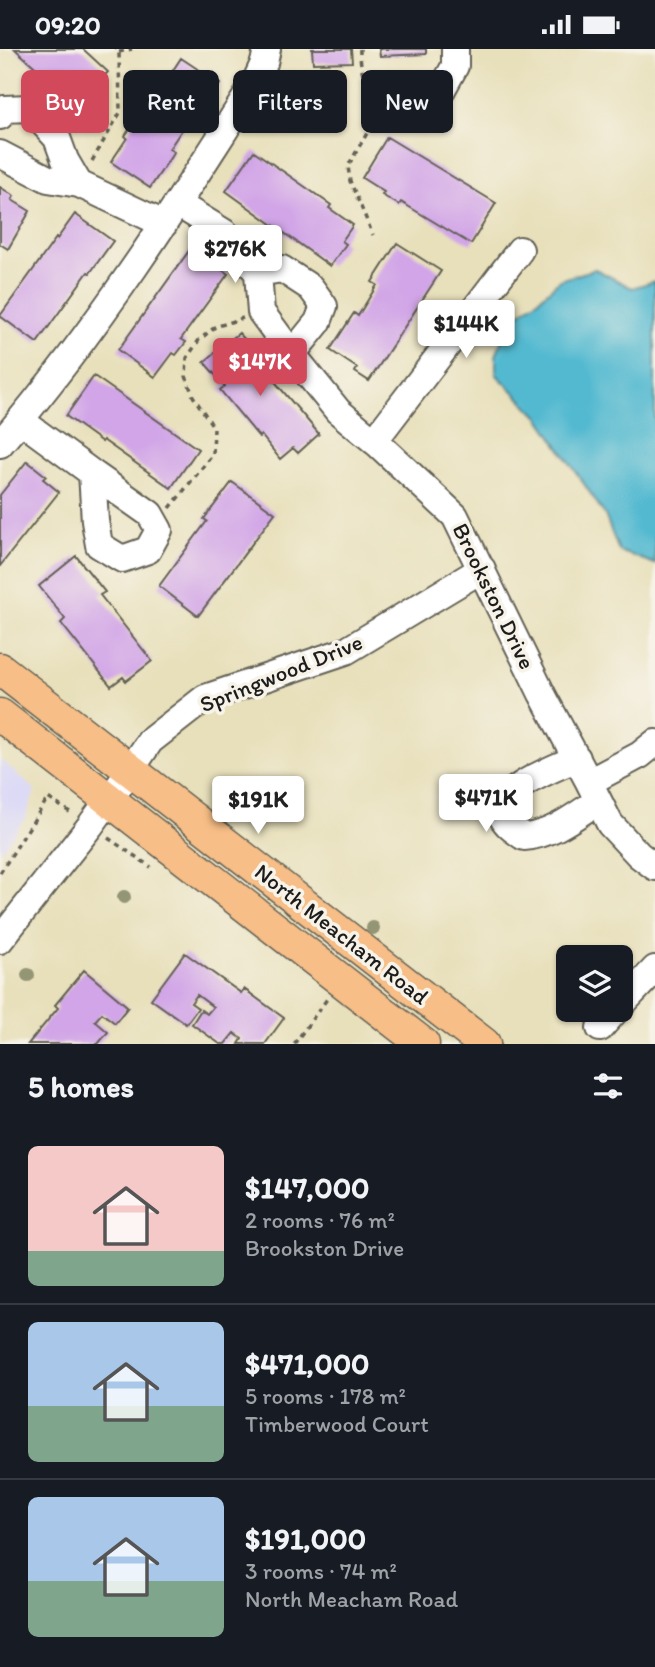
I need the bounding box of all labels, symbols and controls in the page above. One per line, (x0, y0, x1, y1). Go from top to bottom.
text: 09:20 (35, 9, 101, 41)
chip: Buy (21, 70, 109, 133)
chip: Rent (123, 70, 219, 133)
chip: Filters (233, 70, 347, 133)
chip: New (361, 70, 453, 133)
pin: $276K (186, 225, 284, 285)
text: $276K (204, 234, 266, 262)
pin: $144K (417, 301, 515, 360)
text: $144K (434, 309, 498, 337)
pin: $147K (211, 339, 309, 398)
text: $147K (229, 347, 291, 375)
street label: Brookston Drive (447, 518, 541, 674)
street label: Springwood Drive (196, 628, 366, 718)
pin: $471K (437, 775, 535, 834)
pin: $191K (209, 777, 307, 836)
text: $471K (455, 783, 517, 811)
text: $191K (228, 785, 288, 813)
street label: North Meacham Road (249, 857, 435, 1011)
map controls (556, 945, 633, 1022)
button: layers (556, 945, 633, 1022)
icon: filters (589, 1067, 627, 1105)
text: 5 homes (28, 1068, 134, 1105)
text: $147,000 (245, 1169, 370, 1206)
icon: home (84, 1174, 168, 1258)
text: 2 rooms · 76 m² (245, 1206, 395, 1234)
text: Brookston Drive (245, 1234, 404, 1262)
text: $471,000 (245, 1345, 370, 1382)
icon: home (84, 1350, 168, 1434)
text: 5 rooms · 178 m² (245, 1382, 406, 1410)
text: Timberwood Court (245, 1410, 429, 1438)
text: $191,000 (245, 1520, 366, 1557)
icon: home (84, 1525, 168, 1609)
text: 3 rooms · 74 m² (245, 1557, 397, 1585)
text: North Meacham Road (245, 1585, 458, 1613)

